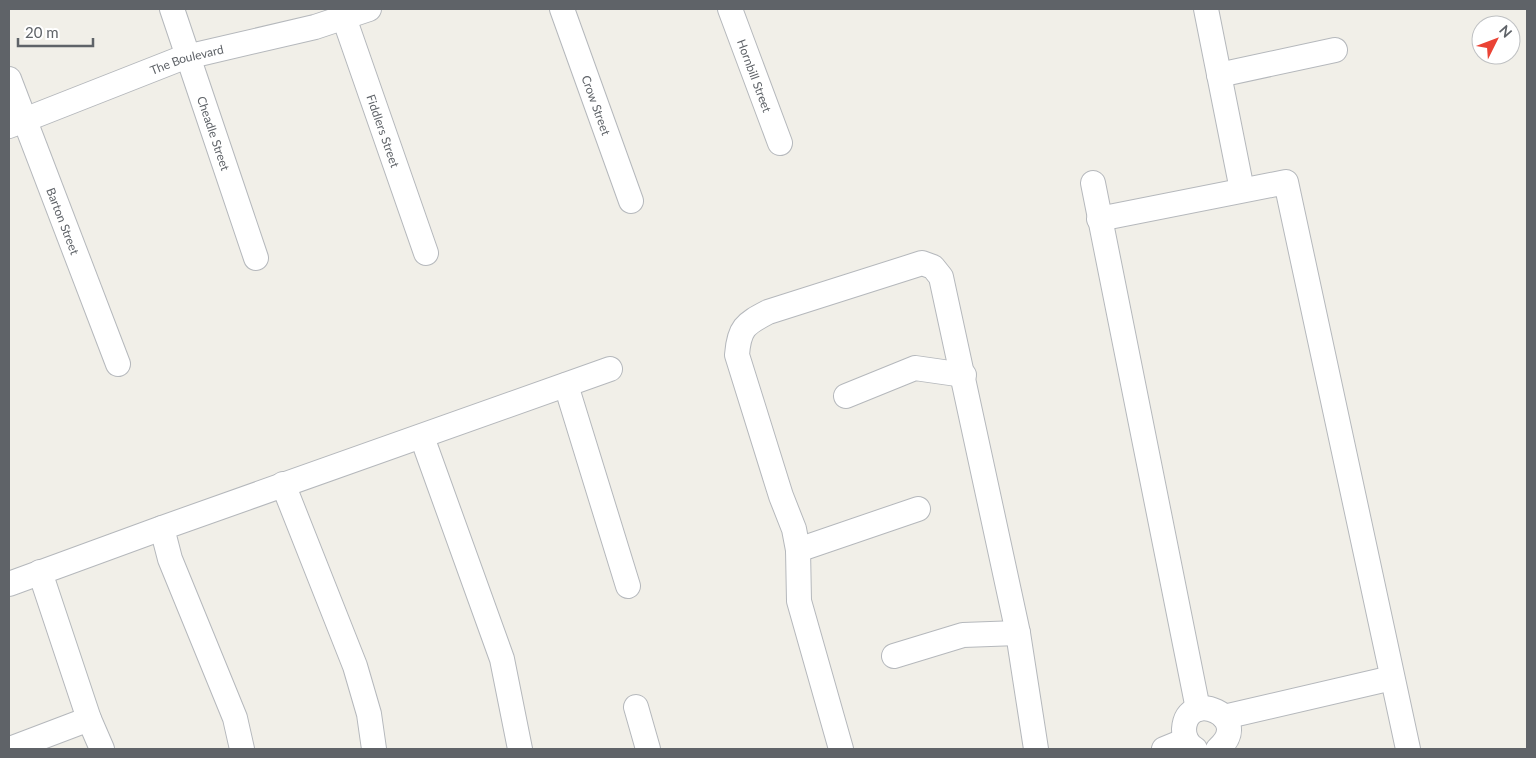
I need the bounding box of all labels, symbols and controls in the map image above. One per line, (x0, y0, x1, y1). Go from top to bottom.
scale bar (18, 15, 92, 47)
north arrow (1471, 15, 1521, 65)
text: N (1496, 21, 1516, 41)
text: 20 m (25, 23, 59, 41)
street label: Hornbill Street (734, 37, 776, 115)
street label: The Boulevard (148, 41, 225, 77)
street label: Crow Street (579, 73, 614, 138)
street label: Fiddlers Street (364, 92, 403, 170)
street label: Cheadle Street (194, 94, 234, 173)
street label: Barton Street (44, 185, 83, 257)

